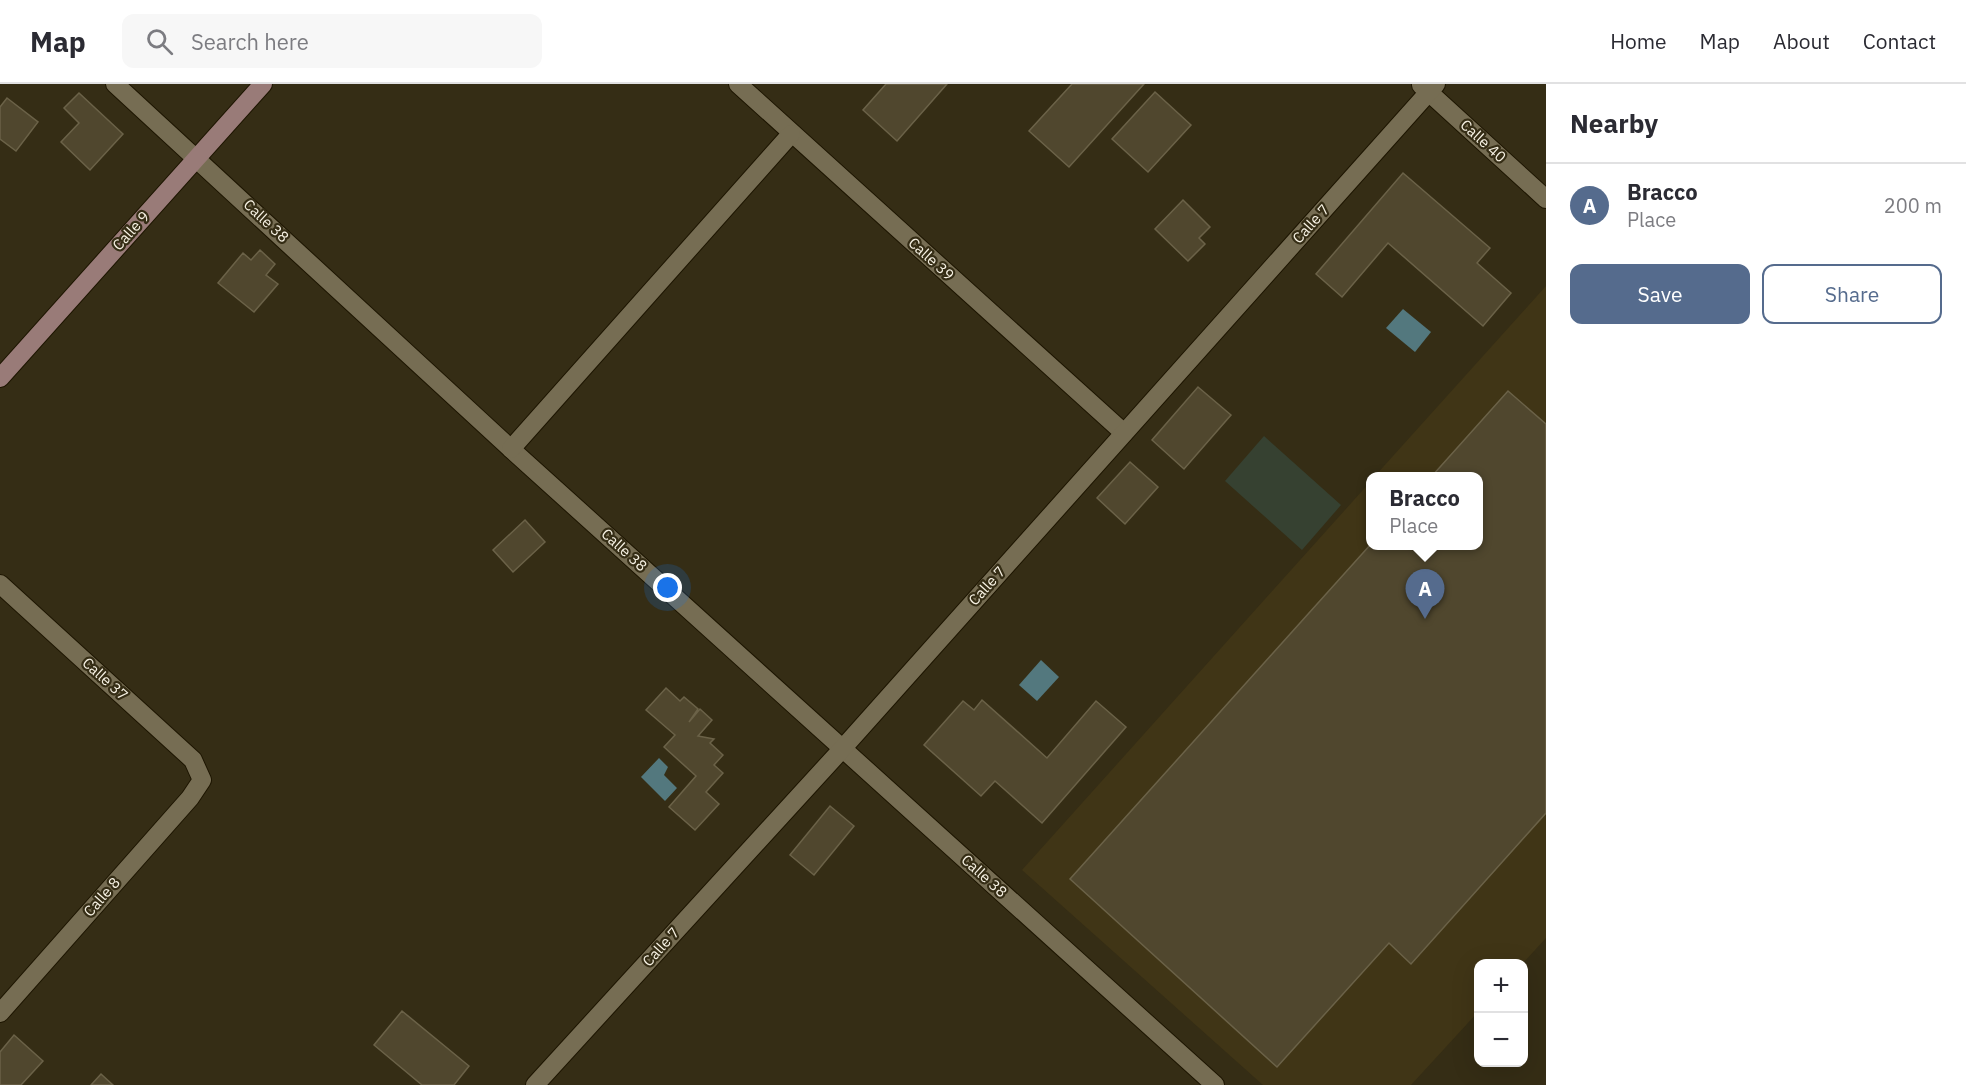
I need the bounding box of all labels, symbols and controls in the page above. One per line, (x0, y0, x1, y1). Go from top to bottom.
search box (122, 14, 542, 68)
text: Map (30, 23, 86, 60)
icon: search (143, 25, 176, 58)
text: Search here (191, 27, 309, 56)
text: Home (1610, 27, 1667, 55)
text: Map (1700, 27, 1740, 55)
text: About (1773, 27, 1830, 55)
text: Contact (1863, 27, 1936, 55)
text: Nearby (1570, 106, 1658, 140)
street label: Calle 40 (1456, 115, 1510, 166)
text: Bracco (1627, 177, 1698, 206)
text: A (1583, 192, 1596, 219)
text: 200 m (1884, 192, 1942, 219)
street label: Calle 38 (240, 195, 293, 246)
street label: Calle 7 (1288, 200, 1333, 247)
text: Place (1627, 206, 1676, 233)
street label: Calle 9 (108, 207, 153, 254)
street label: Calle 39 (904, 233, 958, 284)
button: Save (1570, 264, 1750, 324)
button: Share (1762, 264, 1942, 324)
popup (1366, 472, 1483, 550)
text: Bracco (1389, 483, 1460, 512)
text: Place (1389, 512, 1438, 539)
street label: Calle 38 (597, 524, 651, 575)
street label: Calle 7 (964, 562, 1009, 609)
pin: A (1406, 570, 1444, 619)
your location (653, 573, 682, 602)
street label: Calle 37 (78, 653, 132, 704)
street label: Calle 38 (957, 850, 1011, 901)
street label: Calle 8 (79, 873, 124, 920)
street label: Calle 7 (638, 923, 683, 970)
map controls (1474, 959, 1528, 1067)
button: + (1474, 959, 1528, 1013)
button: − (1474, 1013, 1528, 1067)

